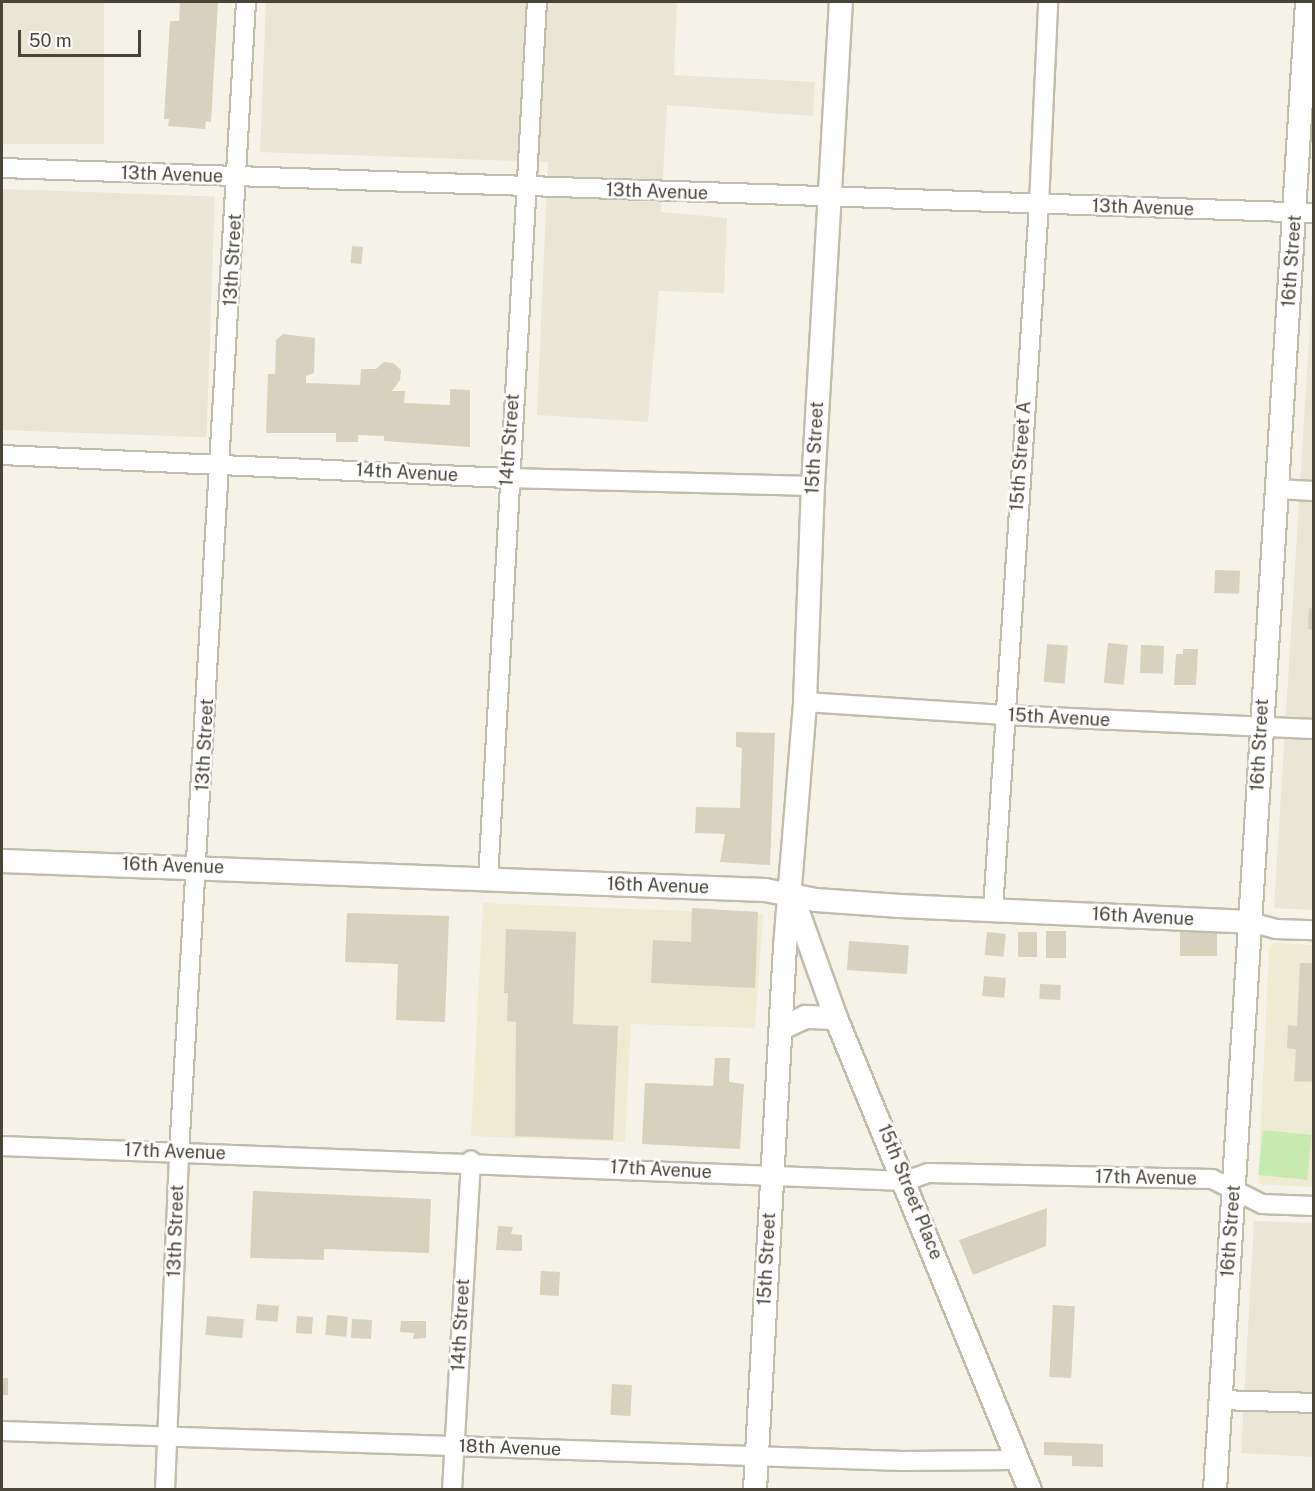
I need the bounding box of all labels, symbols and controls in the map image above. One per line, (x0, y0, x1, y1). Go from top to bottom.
scale bar (21, 18, 144, 56)
text: 50 m (29, 30, 72, 51)
street label: 13th Avenue (121, 162, 223, 188)
street label: 13th Avenue (606, 179, 708, 205)
street label: 13th Avenue (1092, 195, 1194, 221)
street label: 13th Street (220, 213, 246, 307)
street label: 16th Street (1278, 214, 1306, 308)
street label: 14th Street (496, 393, 524, 487)
street label: 15th Street A (1006, 400, 1036, 512)
street label: 15th Street (802, 401, 828, 495)
street label: 14th Avenue (355, 460, 459, 486)
street label: 13th Street (192, 698, 218, 792)
street label: 16th Street (1247, 698, 1273, 792)
street label: 15th Avenue (1007, 705, 1111, 731)
street label: 16th Avenue (122, 853, 224, 879)
street label: 16th Avenue (607, 873, 709, 899)
street label: 16th Avenue (1091, 904, 1195, 930)
street label: 15th Street Place (873, 1121, 947, 1263)
street label: 17th Avenue (124, 1139, 226, 1165)
street label: 17th Avenue (610, 1157, 712, 1183)
street label: 17th Avenue (1095, 1166, 1197, 1190)
street label: 13th Street (164, 1184, 188, 1278)
street label: 16th Street (1217, 1184, 1245, 1278)
street label: 15th Street (754, 1212, 780, 1306)
street label: 14th Street (448, 1278, 474, 1372)
street label: 18th Avenue (458, 1435, 562, 1461)

